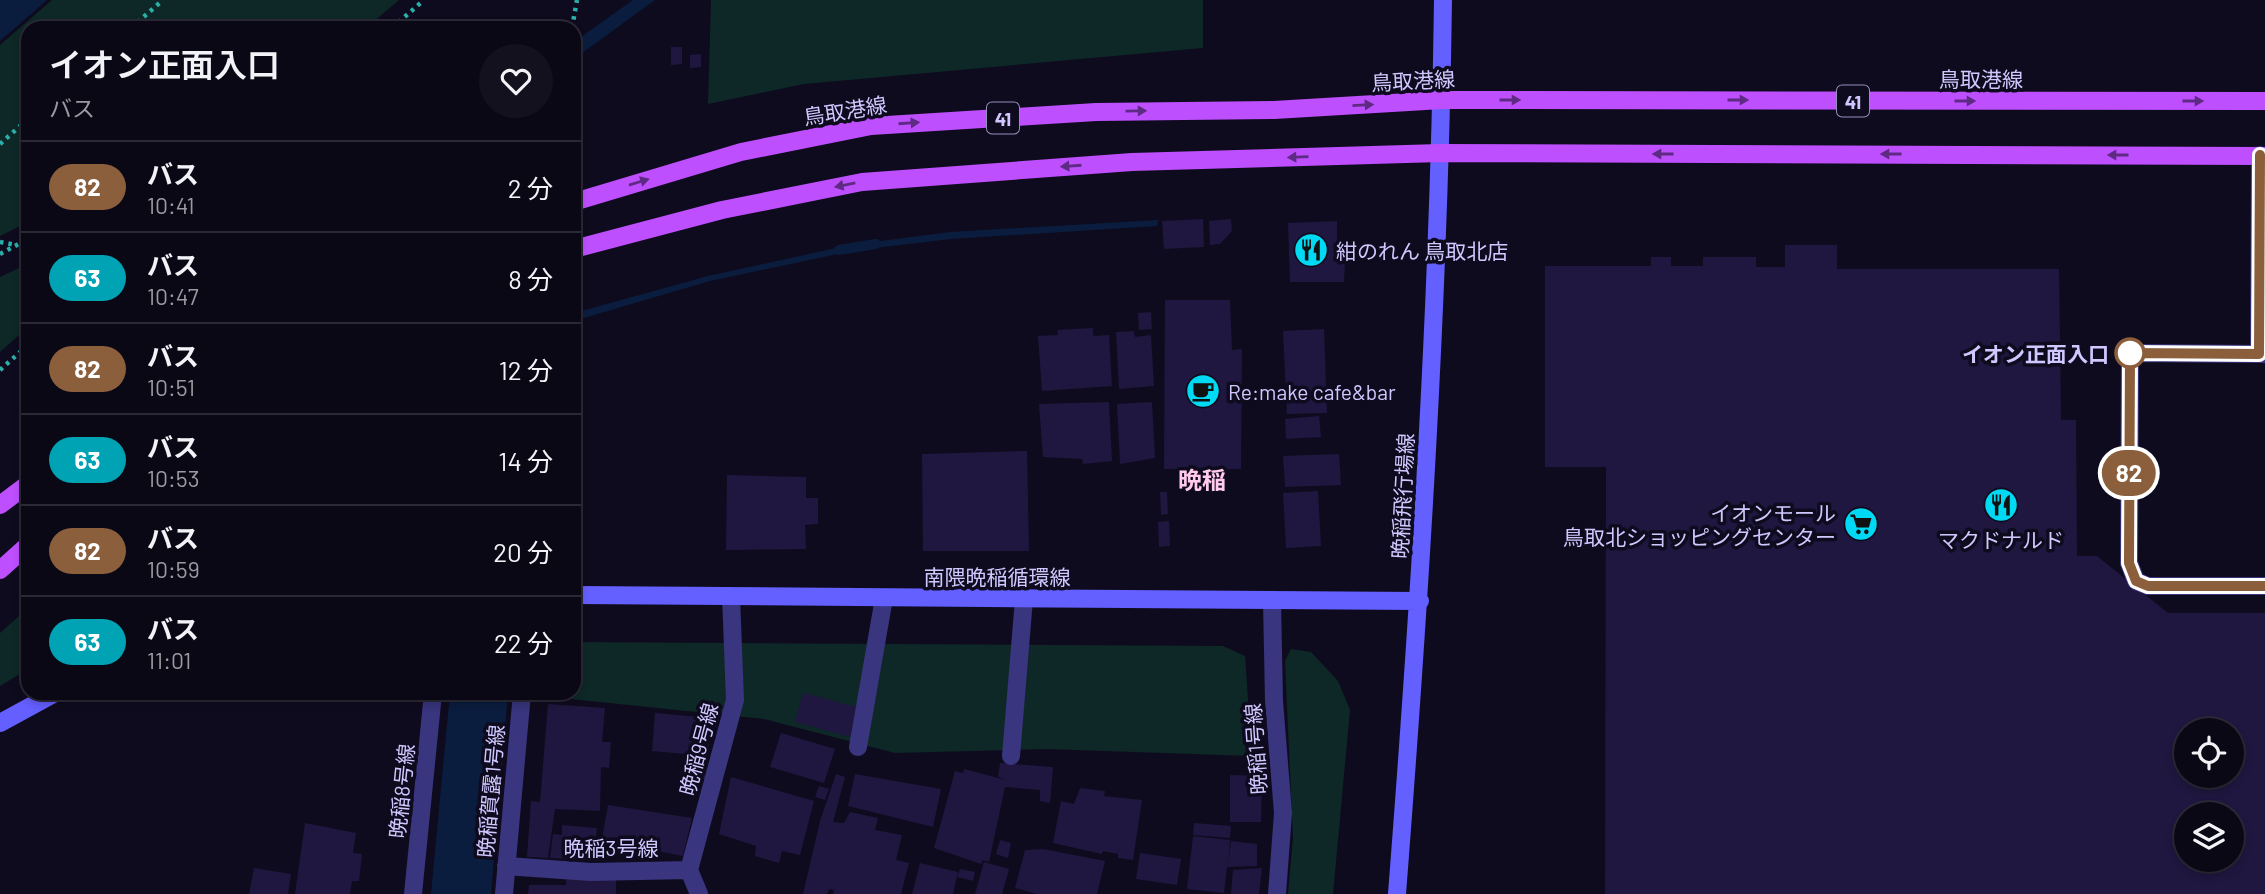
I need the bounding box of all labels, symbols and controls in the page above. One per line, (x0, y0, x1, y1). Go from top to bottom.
text: イオン正面入口 (49, 44, 280, 84)
button: heart (479, 44, 553, 118)
street label: 鳥取港線 (1370, 65, 1456, 95)
street label: 鳥取港線 (1939, 66, 2023, 91)
road number: 41 (1837, 86, 1869, 116)
street label: 鳥取港線 (802, 91, 888, 129)
text: バス (49, 94, 95, 122)
one-way arrow (1499, 94, 1521, 106)
one-way arrow (1727, 95, 1749, 106)
one-way arrow (1954, 95, 1976, 107)
one-way arrow (2182, 95, 2204, 107)
one-way arrow (1352, 99, 1374, 110)
road number: 41 (987, 102, 1019, 134)
one-way arrow (1125, 105, 1147, 117)
one-way arrow (898, 118, 920, 129)
one-way arrow (1652, 148, 1674, 160)
one-way arrow (1880, 148, 1902, 160)
one-way arrow (2107, 149, 2129, 161)
one-way arrow (1287, 151, 1309, 163)
text: バス (147, 158, 199, 189)
one-way arrow (1060, 161, 1082, 172)
text: 82 (74, 172, 101, 201)
text: 2 分 (508, 172, 553, 203)
one-way arrow (629, 177, 650, 187)
one-way arrow (834, 180, 856, 191)
text: 10:41 (147, 191, 194, 219)
restaurant icon: 紺のれん 鳥取北店 (1292, 231, 1330, 269)
place label: 紺のれん 鳥取北店 (1336, 238, 1508, 263)
text: バス (147, 249, 199, 280)
text: 63 (75, 263, 100, 292)
text: 8 分 (508, 263, 553, 294)
text: 10:47 (147, 282, 199, 310)
marker: イオン正面入口 (2115, 338, 2145, 368)
text: バス (147, 340, 199, 371)
place label: イオン正面入口 (1962, 341, 2109, 366)
text: 82 (74, 354, 101, 383)
text: 12 分 (499, 354, 553, 385)
cafe icon: Re:make cafe&bar (1184, 372, 1222, 410)
text: 10:51 (147, 373, 195, 401)
place label: Re:make cafe&bar (1228, 379, 1396, 404)
text: バス (147, 431, 199, 462)
street label: 晩稲飛行場線 (1386, 432, 1418, 560)
text: 63 (75, 445, 100, 474)
text: 14 分 (498, 445, 553, 476)
line badge: 82 (2098, 450, 2160, 496)
text: 82 (2116, 458, 2142, 487)
text: 10:53 (147, 464, 200, 492)
district label: 晩稲 (1178, 465, 1226, 494)
restaurant icon: マクドナルド (1982, 486, 2020, 524)
place label: イオンモール 鳥取北ショッピングセンター (1563, 500, 1836, 549)
supermarket icon: イオンモール 鳥取北ショッピングセンター (1842, 505, 1880, 543)
text: バス (147, 522, 199, 553)
place label: マクドナルド (1938, 527, 2064, 552)
text: 82 (74, 536, 101, 565)
text: 20 分 (493, 536, 553, 567)
text: 10:59 (147, 555, 200, 583)
street label: 南隈晩稲循環線 (924, 564, 1071, 589)
text: バス (147, 613, 199, 644)
text: 63 (75, 627, 100, 656)
text: 22 分 (494, 627, 553, 658)
text: 11:01 (147, 646, 191, 674)
street label: 晩稲9号線 (674, 700, 722, 798)
street label: 晩稲1号線 (1239, 703, 1271, 795)
map controls (2174, 718, 2244, 872)
button: locate (2174, 718, 2244, 788)
street label: 晩稲賀露1号線 (472, 723, 508, 859)
street label: 晩稲8号線 (384, 742, 418, 840)
button: layers (2174, 802, 2244, 872)
street label: 晩稲3号線 (564, 835, 658, 860)

